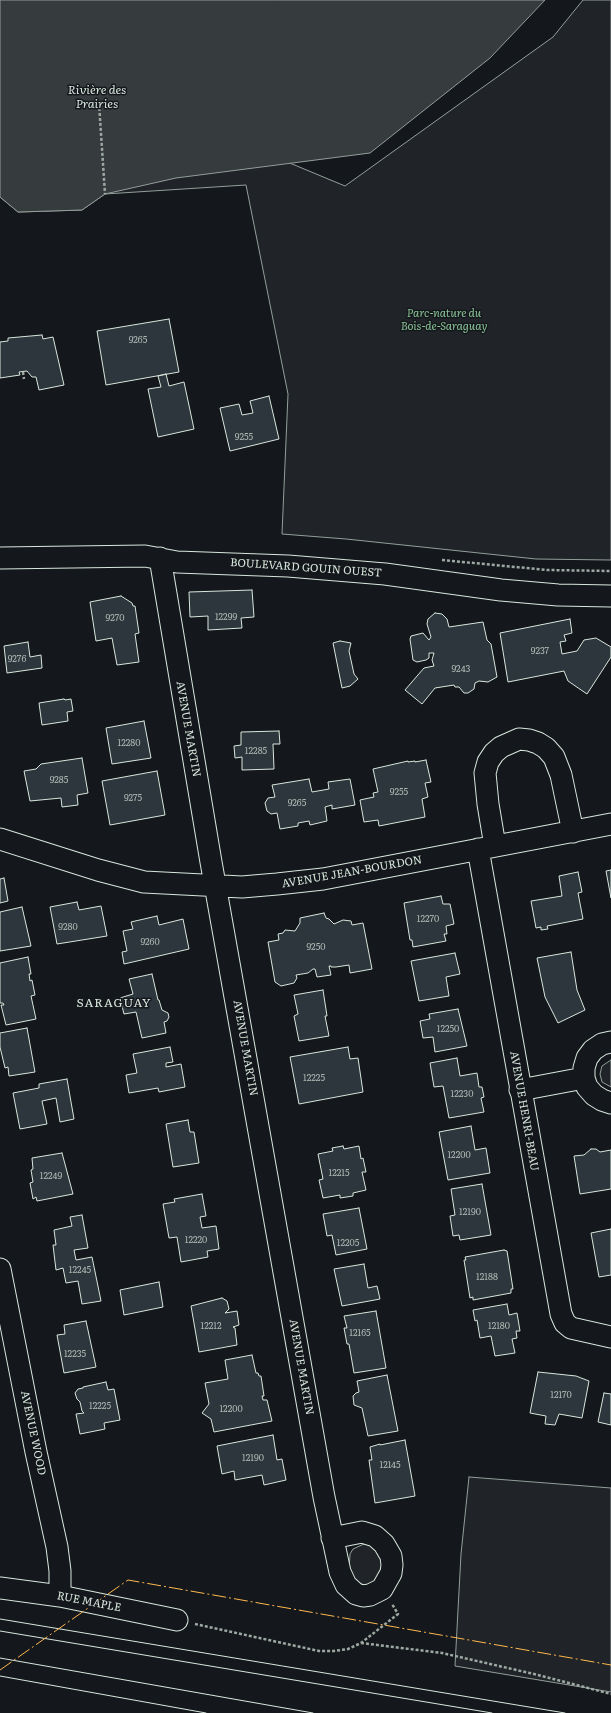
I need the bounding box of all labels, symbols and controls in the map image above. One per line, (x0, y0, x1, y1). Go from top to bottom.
water label: Rivière des Prairies (68, 83, 126, 111)
park label: Parc-nature du Bois-de-Saraguay (401, 307, 487, 333)
house number: 9265 (129, 335, 147, 345)
house number: 9255 (235, 432, 253, 442)
street label: BOULEVARD GOUIN OUEST (230, 556, 382, 580)
house number: 12299 (215, 612, 237, 622)
house number: 9270 (106, 613, 124, 623)
house number: 9237 (531, 646, 549, 656)
house number: 9276 (8, 654, 26, 664)
house number: 9243 (452, 664, 470, 674)
street label: AVENUE MARTIN (173, 680, 203, 778)
house number: 12280 (118, 738, 140, 748)
house number: 12285 (245, 746, 267, 756)
house number: 9285 (50, 775, 68, 785)
house number: 9255 (390, 787, 408, 797)
house number: 9275 (124, 793, 142, 803)
house number: 9265 (288, 798, 306, 808)
street label: AVENUE JEAN-BOURDON (281, 853, 423, 891)
house number: 12270 (417, 914, 439, 924)
house number: 9280 (58, 922, 78, 932)
house number: 9260 (140, 937, 160, 947)
house number: 9250 (307, 942, 325, 952)
district label: SARAGUAY (77, 996, 151, 1010)
street label: AVENUE MARTIN (230, 999, 260, 1097)
house number: 12250 (437, 1024, 459, 1034)
street label: AVENUE HENRI-BEAU (507, 1050, 541, 1172)
house number: 12225 (303, 1073, 325, 1083)
house number: 12230 (451, 1089, 473, 1099)
house number: 12200 (447, 1150, 471, 1160)
house number: 12215 (328, 1168, 350, 1178)
house number: 12249 (40, 1171, 62, 1181)
house number: 12190 (459, 1207, 481, 1217)
house number: 12220 (185, 1235, 207, 1245)
house number: 12205 (337, 1238, 359, 1248)
house number: 12245 (69, 1265, 91, 1275)
house number: 12188 (476, 1272, 498, 1282)
street label: AVENUE MARTIN (286, 1318, 316, 1416)
house number: 12212 (200, 1321, 222, 1331)
house number: 12180 (488, 1321, 510, 1331)
house number: 12165 (349, 1328, 371, 1338)
house number: 12235 (64, 1349, 86, 1359)
street label: AVENUE WOOD (18, 1389, 48, 1477)
house number: 12170 (550, 1390, 572, 1400)
house number: 12225 (89, 1401, 111, 1411)
house number: 12200 (219, 1404, 243, 1414)
house number: 12190 (242, 1453, 264, 1463)
house number: 12145 (379, 1460, 401, 1470)
street label: RUE MAPLE (56, 1589, 122, 1615)

